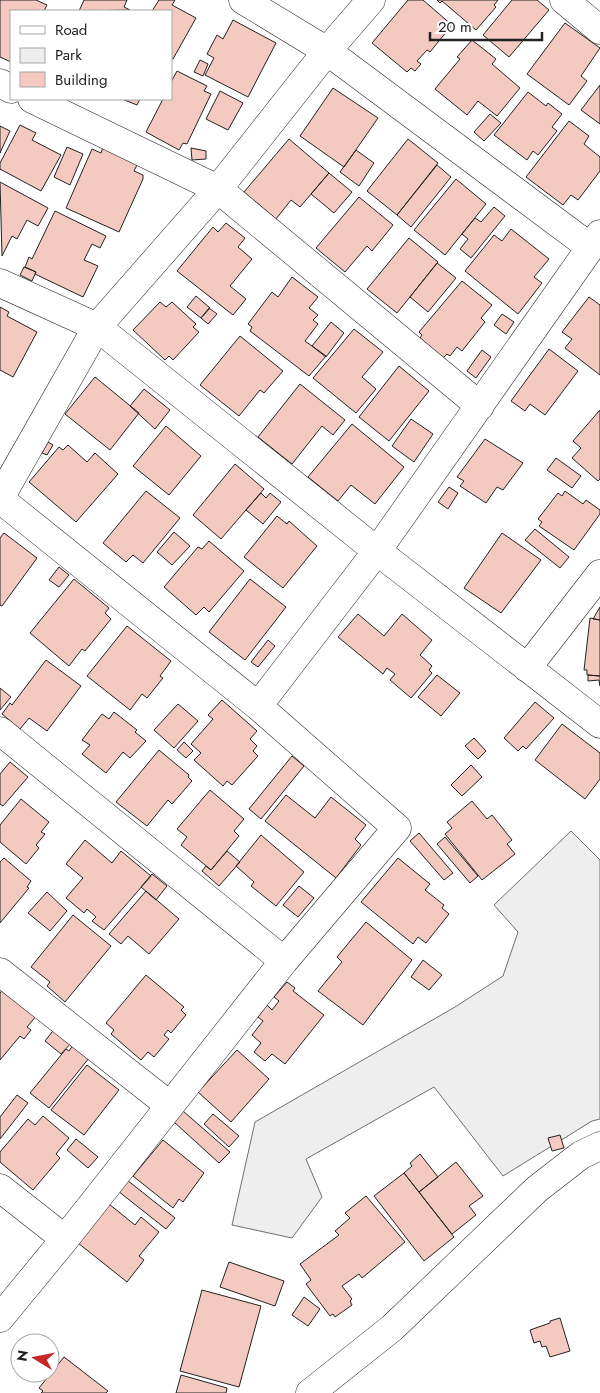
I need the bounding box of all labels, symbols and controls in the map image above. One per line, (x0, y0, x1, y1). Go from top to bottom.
legend (10, 10, 172, 100)
scale bar (430, 10, 542, 42)
text: 20 m (438, 16, 472, 38)
text: Road (55, 19, 87, 41)
text: Park (55, 44, 82, 66)
text: Building (55, 69, 107, 91)
north arrow (10, 1333, 60, 1383)
text: N (11, 1349, 33, 1363)

